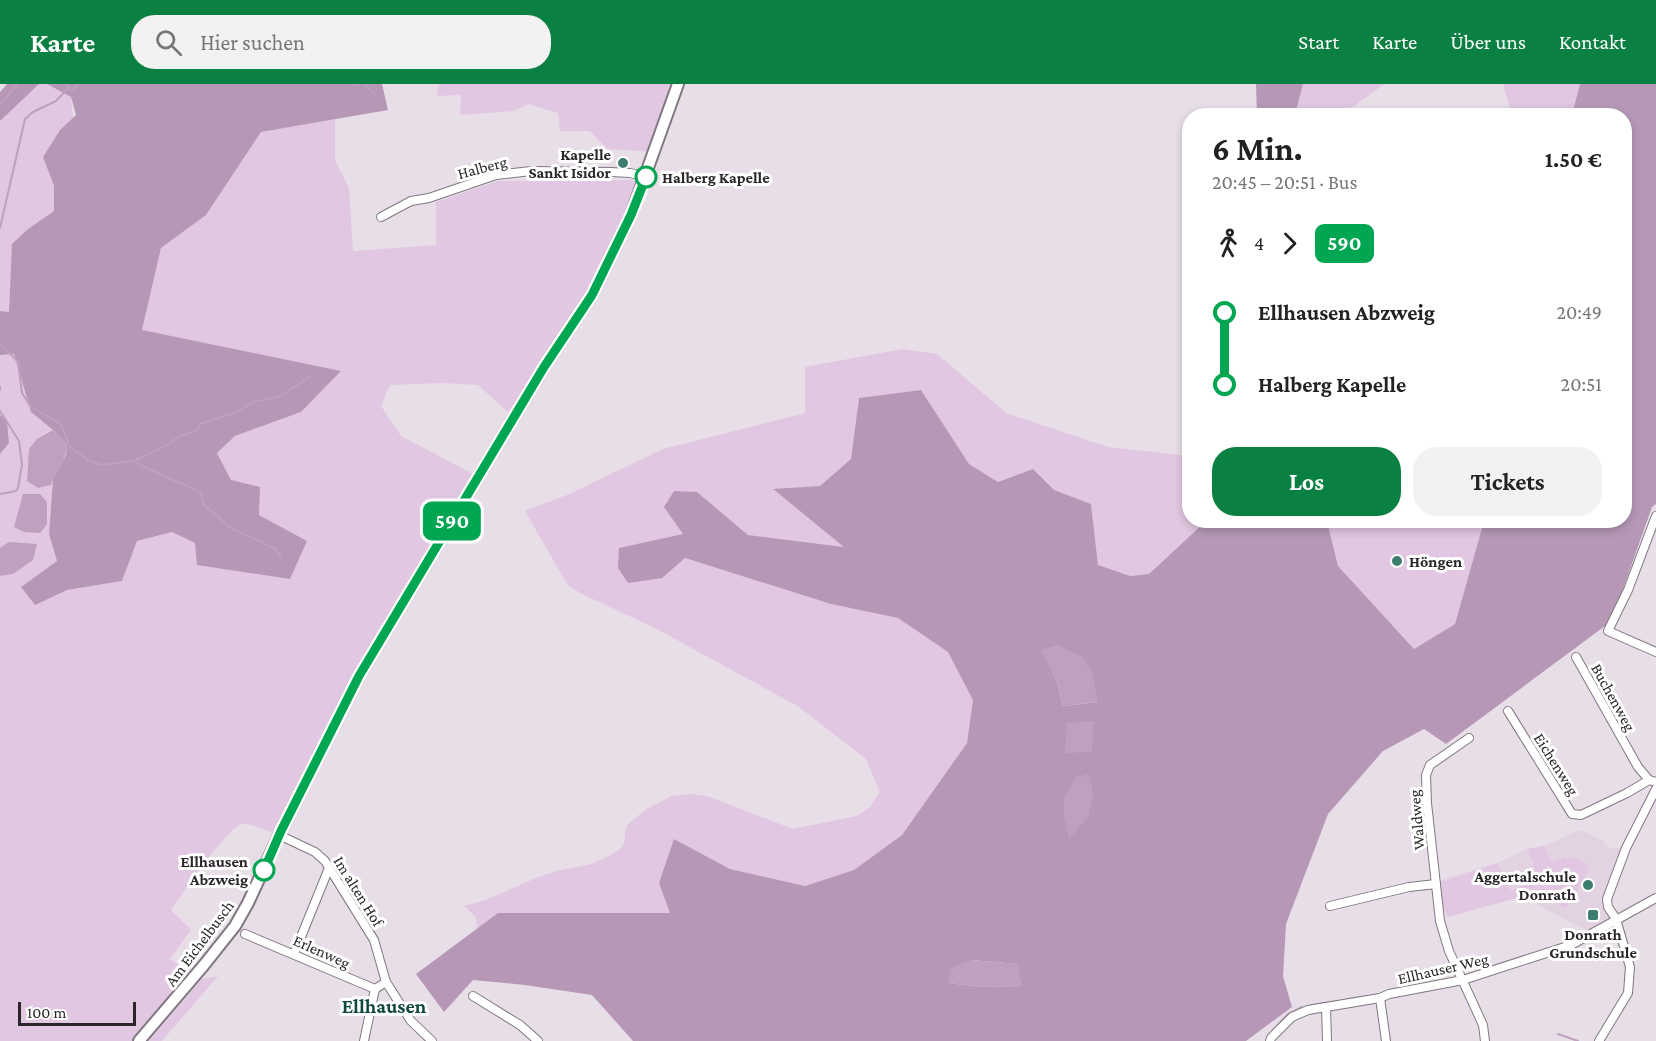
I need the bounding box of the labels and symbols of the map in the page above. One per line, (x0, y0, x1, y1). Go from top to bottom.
place label: Kapelle Sankt Isidor (528, 146, 612, 181)
street label: Halberg (456, 153, 509, 183)
marker: Kapelle Sankt Isidor (616, 156, 630, 170)
marker: Halberg Kapelle (635, 166, 657, 188)
place label: Halberg Kapelle (662, 169, 770, 186)
line badge: 590 (418, 502, 486, 540)
place label: Höngen (1409, 553, 1462, 570)
marker: Höngen (1390, 554, 1404, 568)
street label: Buchenweg (1587, 661, 1639, 735)
street label: Eichenweg (1530, 730, 1582, 799)
street label: Waldweg (1405, 789, 1429, 851)
place label: Ellhausen Abzweig (180, 853, 248, 888)
street label: Im alten Hof (330, 853, 387, 930)
marker: Ellhausen Abzweig (253, 859, 275, 881)
place label: Aggertalschule Donrath (1474, 868, 1577, 903)
marker: Aggertalschule Donrath (1581, 878, 1595, 892)
street label: Am Eichelbusch (162, 897, 237, 989)
marker: Donrath Grundschule (1586, 908, 1600, 922)
place label: Donrath Grundschule (1549, 926, 1637, 961)
street label: Erlenweg (290, 931, 353, 973)
street label: Ellhauser Weg (1396, 950, 1491, 988)
district label: Ellhausen (342, 995, 427, 1017)
scale bar (18, 999, 136, 1026)

